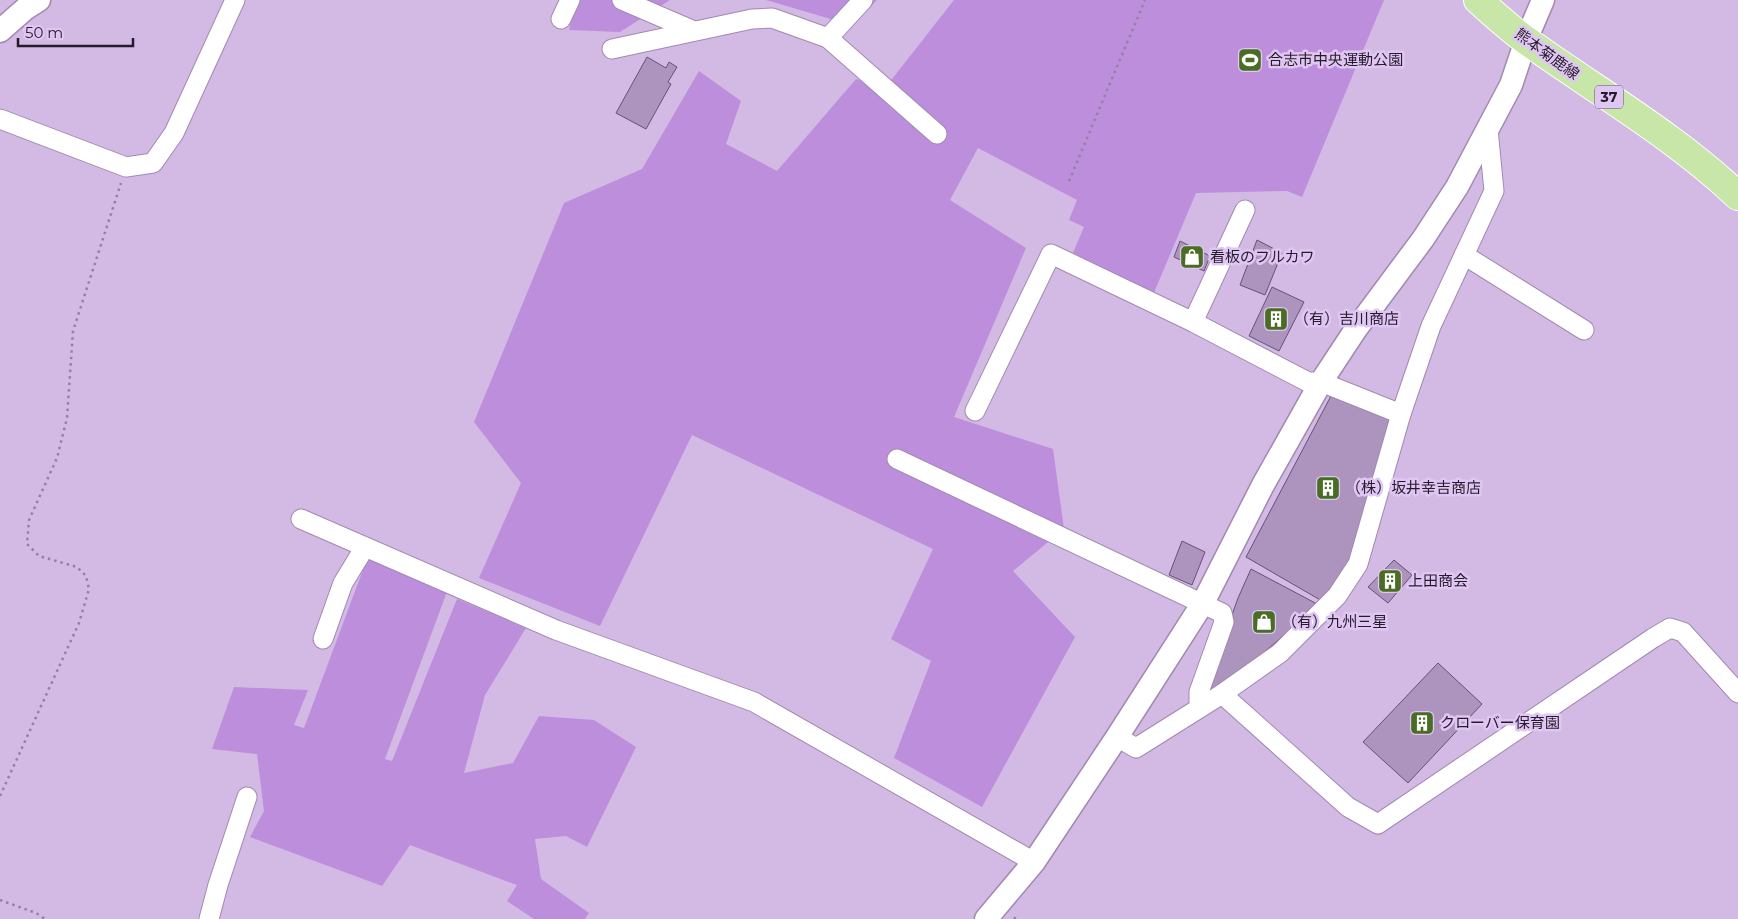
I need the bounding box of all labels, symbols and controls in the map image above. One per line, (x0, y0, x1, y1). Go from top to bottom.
scale bar (18, 15, 132, 47)
text: 50 m (25, 23, 63, 42)
street label: 熊本菊鹿線 (1511, 24, 1583, 83)
sports icon: 合志市中央運動公園 (1237, 47, 1263, 73)
place label: 合志市中央運動公園 (1268, 50, 1403, 69)
road number: 37 (1595, 85, 1623, 108)
shop icon: 看板のフルカワ (1179, 244, 1205, 270)
place label: 看板のフルカワ (1210, 247, 1315, 266)
building icon: （有）吉川商店 (1263, 306, 1289, 332)
place label: （有）吉川商店 (1294, 309, 1399, 328)
building icon: （株）坂井幸吉商店 (1315, 475, 1341, 501)
place label: （株）坂井幸吉商店 (1346, 478, 1481, 497)
building icon: 上田商会 (1377, 568, 1403, 594)
place label: 上田商会 (1408, 571, 1468, 590)
shop icon: （有）九州三星 (1251, 609, 1277, 635)
place label: （有）九州三星 (1282, 612, 1387, 631)
building icon: クローバー保育園 (1409, 710, 1435, 736)
place label: クローバー保育園 (1440, 713, 1560, 732)

